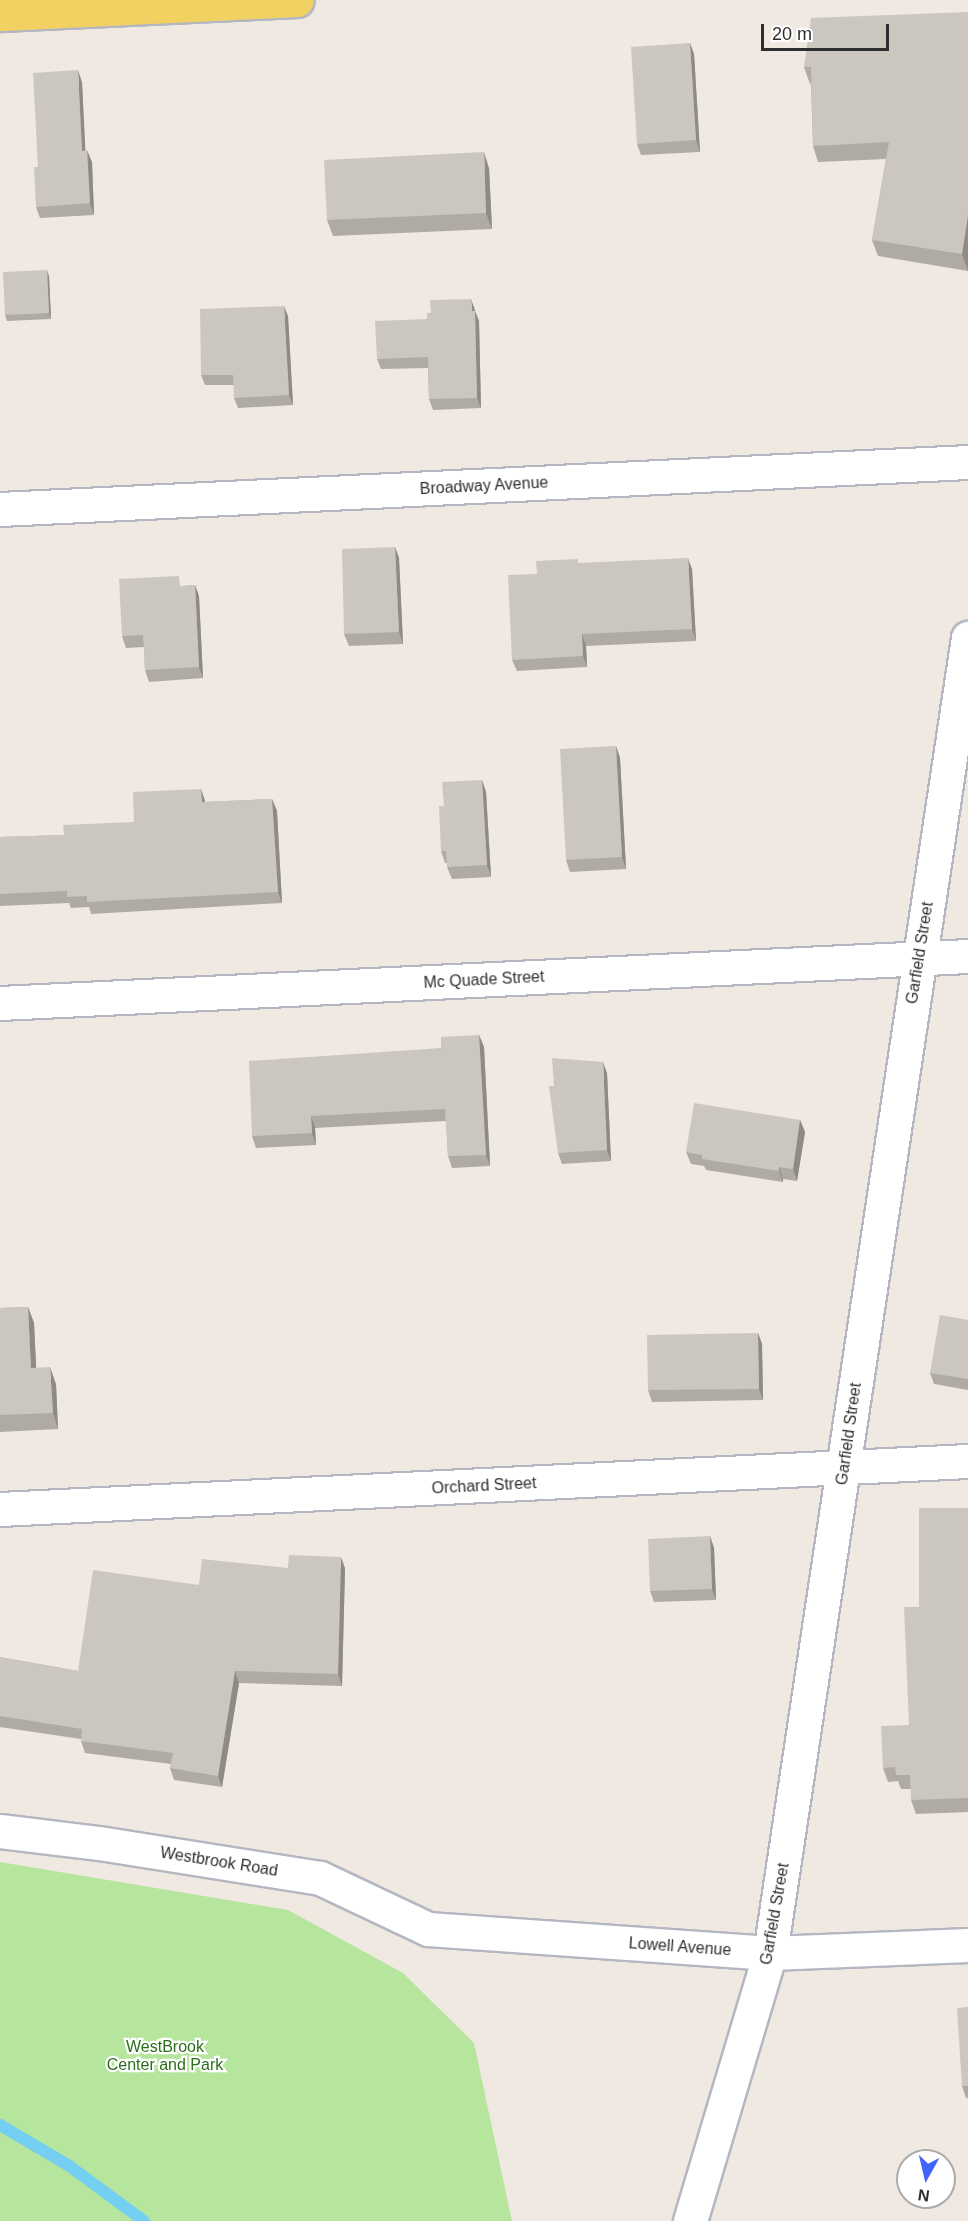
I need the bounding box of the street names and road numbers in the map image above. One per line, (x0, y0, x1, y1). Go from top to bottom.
street label: Broadway Avenue (419, 473, 549, 499)
street label: Garfield Street (902, 901, 938, 1005)
street label: Mc Quade Street (423, 967, 545, 993)
street label: Garfield Street (832, 1382, 866, 1486)
street label: Orchard Street (431, 1474, 537, 1498)
street label: Westbrook Road (159, 1843, 279, 1881)
street label: Garfield Street (757, 1862, 793, 1966)
street label: Lowell Avenue (628, 1934, 732, 1960)

